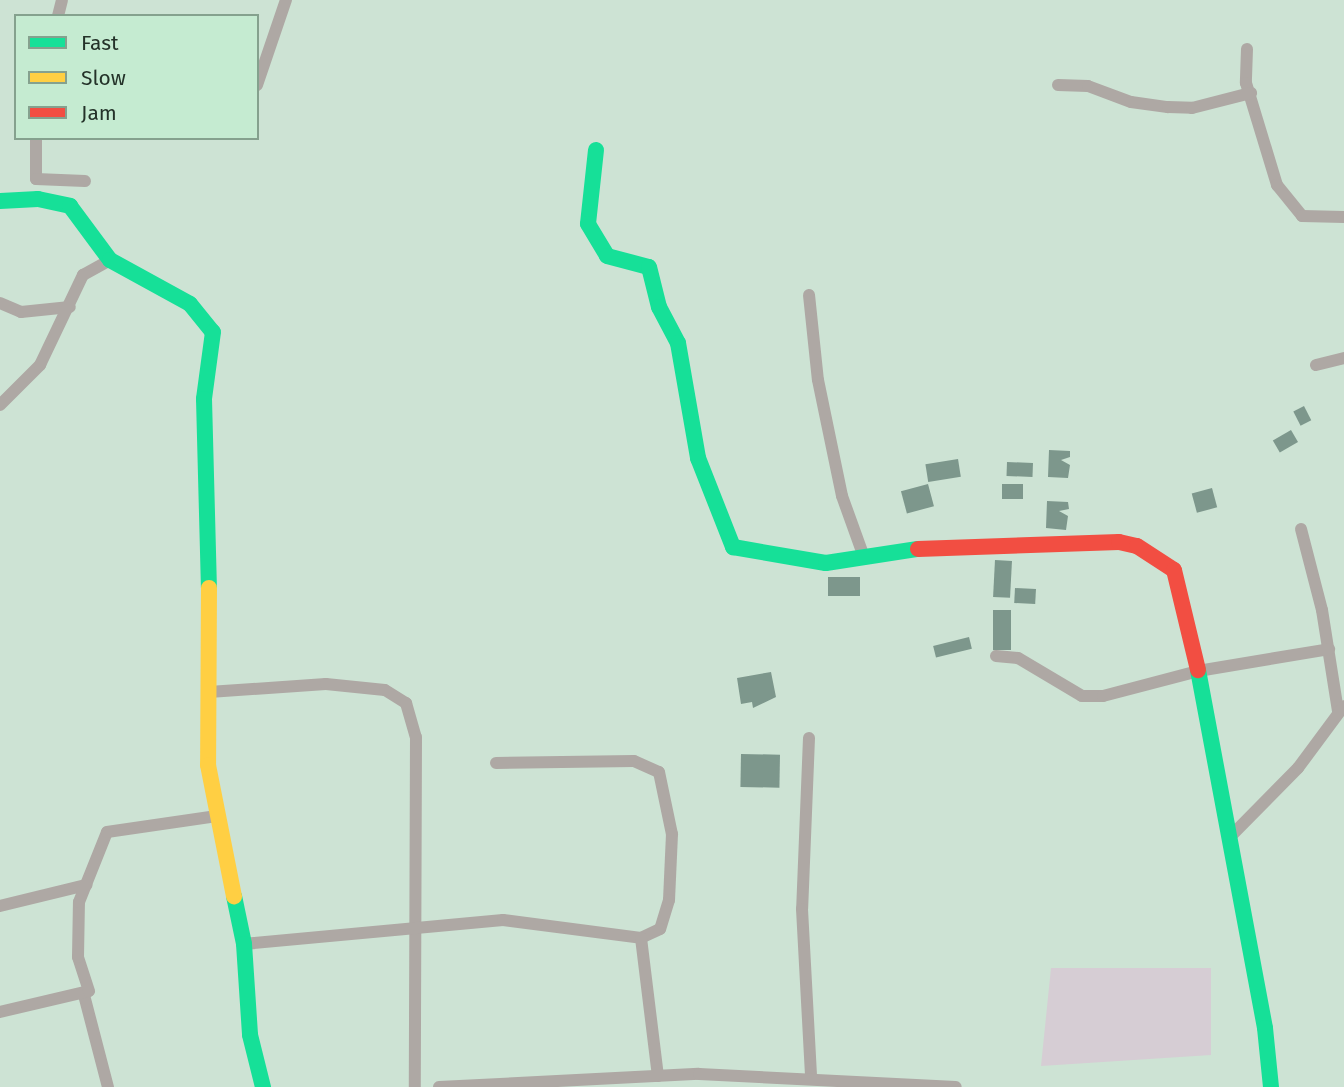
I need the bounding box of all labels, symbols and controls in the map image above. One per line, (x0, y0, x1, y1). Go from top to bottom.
legend (14, 14, 259, 140)
text: Fast (81, 30, 119, 56)
text: Slow (81, 65, 126, 91)
text: Jam (81, 100, 117, 126)

